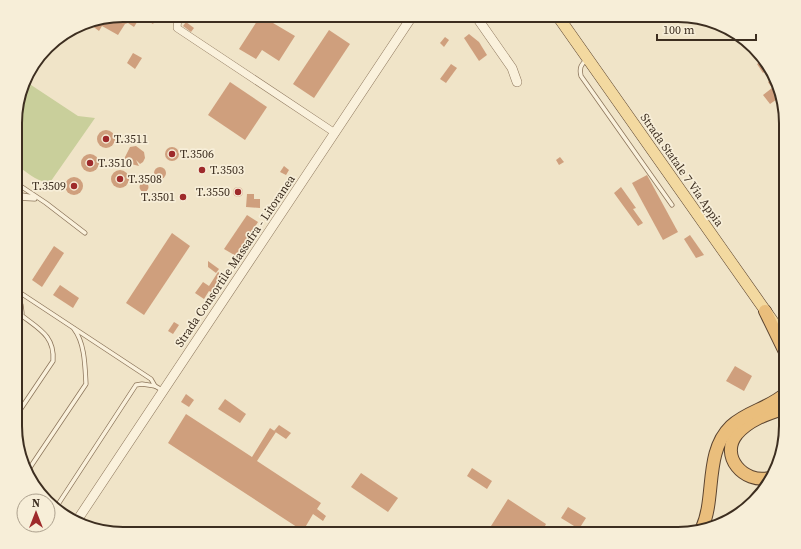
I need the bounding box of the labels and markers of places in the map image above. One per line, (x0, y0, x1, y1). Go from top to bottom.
place label: T.3511 (114, 131, 148, 147)
marker: T.3511 (101, 134, 111, 144)
place label: T.3506 (180, 146, 214, 162)
marker: T.3506 (167, 149, 177, 159)
place label: T.3510 (98, 155, 132, 171)
marker: T.3510 (85, 158, 95, 168)
place label: T.3503 (210, 162, 244, 178)
marker: T.3503 (197, 165, 207, 175)
place label: T.3508 (128, 171, 162, 187)
marker: T.3508 (115, 174, 125, 184)
place label: T.3509 (32, 178, 66, 194)
marker: T.3509 (69, 181, 79, 191)
place label: T.3550 (196, 184, 230, 200)
marker: T.3550 (233, 187, 243, 197)
place label: T.3501 (141, 189, 175, 205)
marker: T.3501 (178, 192, 188, 202)

